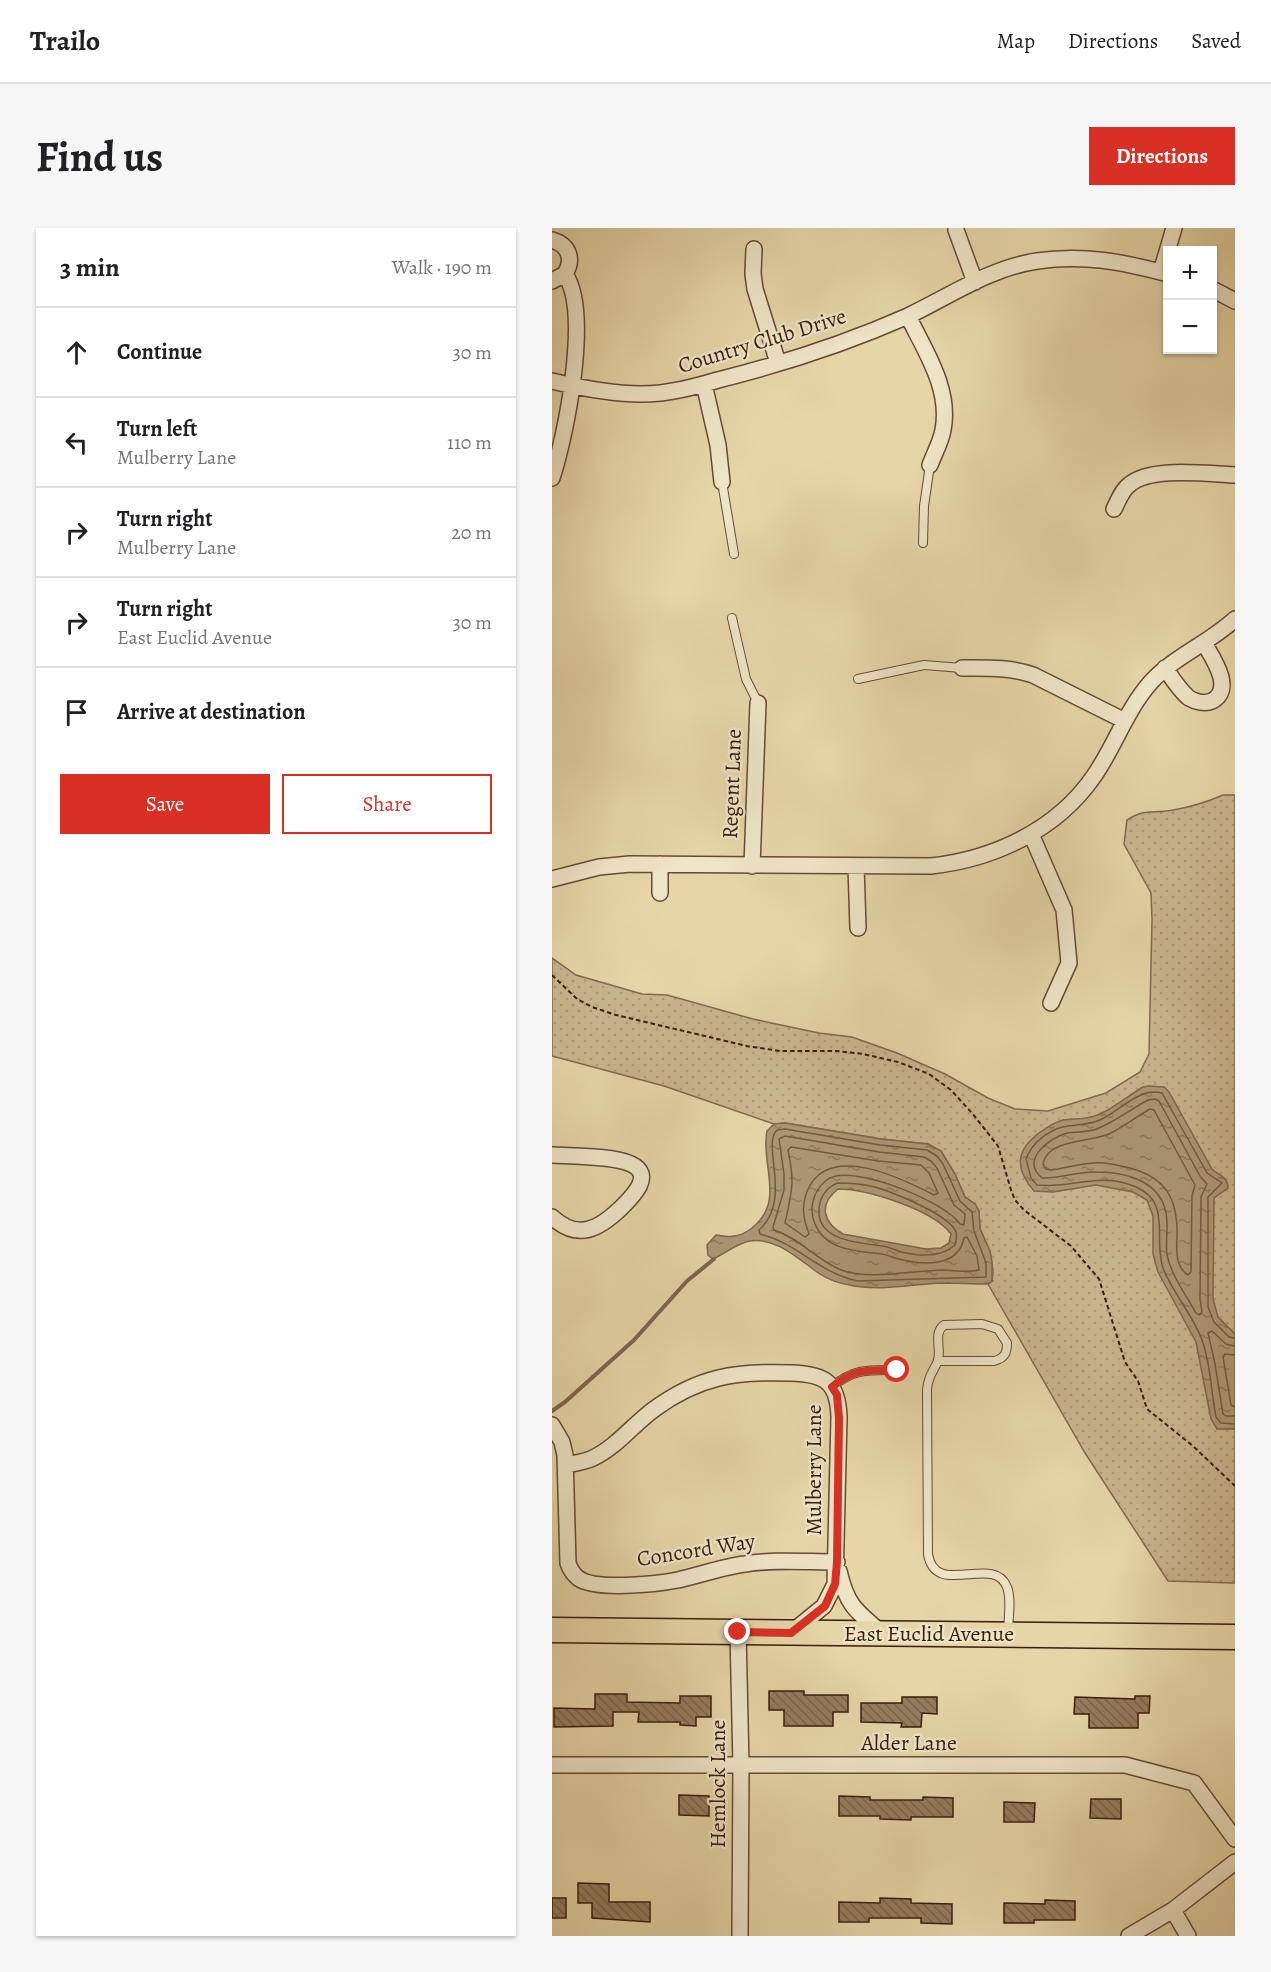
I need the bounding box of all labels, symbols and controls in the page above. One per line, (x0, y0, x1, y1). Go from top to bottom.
text: Trailo (30, 22, 100, 60)
text: Map (997, 27, 1035, 55)
text: Directions (1068, 27, 1158, 55)
text: Saved (1191, 27, 1241, 55)
button: Directions (1089, 127, 1235, 185)
text: Find us (36, 128, 163, 185)
map controls (1163, 246, 1217, 354)
button: + (1163, 246, 1217, 300)
text: 3 min (60, 250, 120, 285)
text: Walk · 190 m (392, 254, 492, 281)
button: − (1163, 300, 1217, 354)
street label: Country Club Drive (674, 301, 850, 381)
icon: ahead (60, 336, 93, 369)
text: Continue (117, 337, 202, 367)
text: 30 m (452, 339, 492, 366)
text: Turn left (117, 414, 197, 444)
icon: left (60, 426, 93, 459)
text: 110 m (447, 429, 492, 456)
text: Mulberry Lane (117, 444, 236, 471)
text: Turn right (117, 504, 213, 534)
icon: right (60, 516, 93, 549)
text: 20 m (451, 519, 492, 546)
text: Mulberry Lane (117, 534, 236, 561)
text: Turn right (117, 594, 213, 624)
icon: right (60, 606, 93, 639)
text: 30 m (452, 609, 492, 636)
text: East Euclid Avenue (117, 624, 272, 651)
icon: arrive (60, 696, 93, 729)
text: Arrive at destination (117, 697, 306, 727)
street label: Regent Lane (715, 728, 749, 840)
button: Save (60, 774, 270, 834)
button: Share (282, 774, 492, 834)
route start (883, 1356, 909, 1382)
street label: Mulberry Lane (799, 1404, 829, 1536)
street label: Concord Way (635, 1526, 757, 1574)
route end (724, 1618, 750, 1644)
street label: East Euclid Avenue (844, 1619, 1014, 1649)
street label: Hemlock Lane (703, 1720, 733, 1848)
street label: Alder Lane (860, 1728, 957, 1758)

